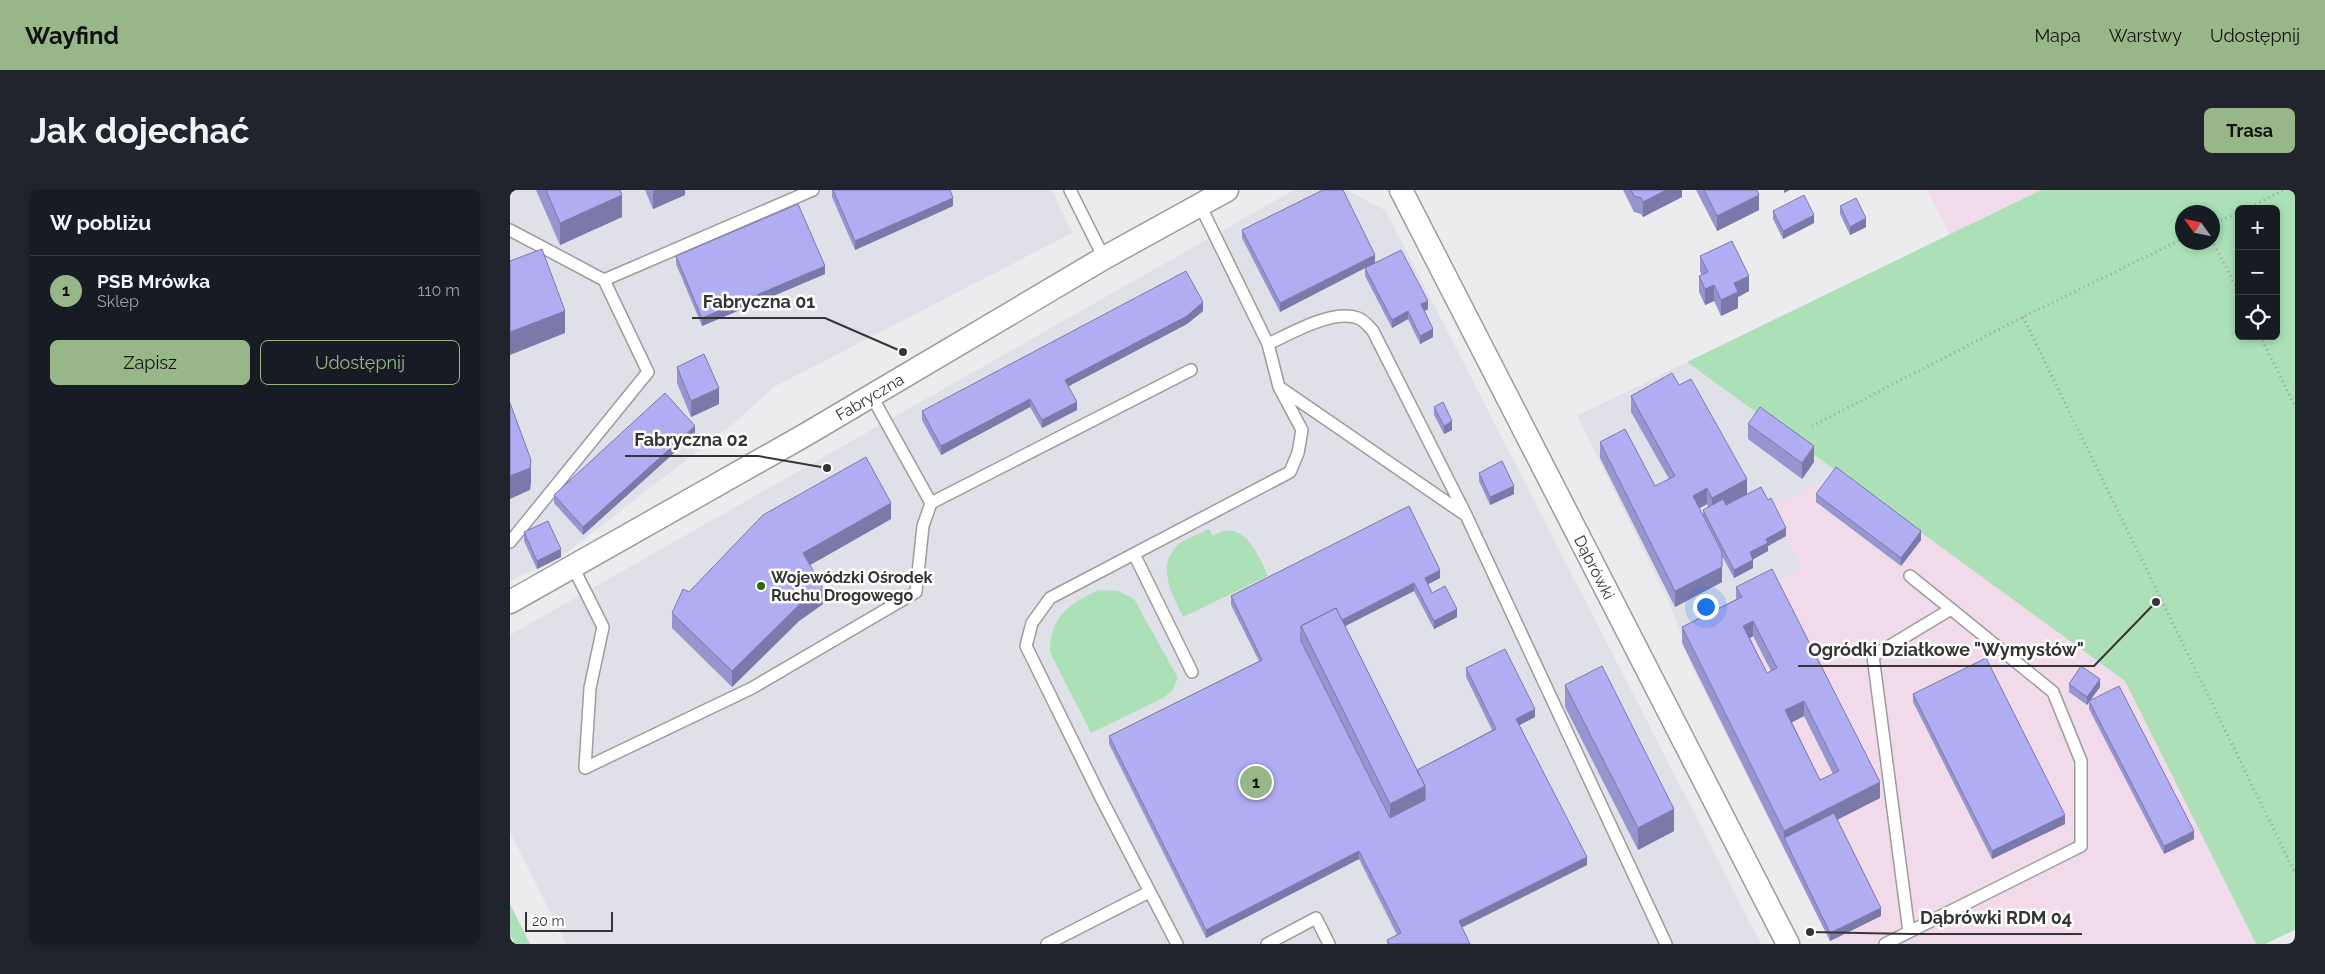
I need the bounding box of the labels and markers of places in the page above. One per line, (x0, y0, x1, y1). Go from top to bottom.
callout: Fabryczna 01 (692, 285, 825, 318)
callout: Fabryczna 02 (625, 423, 758, 456)
place label: Wojewódzki Ośrodek Ruchu Drogowego (771, 568, 932, 605)
marker: Wojewódzki Ośrodek Ruchu Drogowego (755, 580, 767, 592)
callout: Ogródki Działkowe "Wymysłów" (1798, 633, 2094, 666)
pin: 1 (1240, 763, 1272, 801)
callout: Dąbrówki RDM 04 (1910, 901, 2082, 934)

